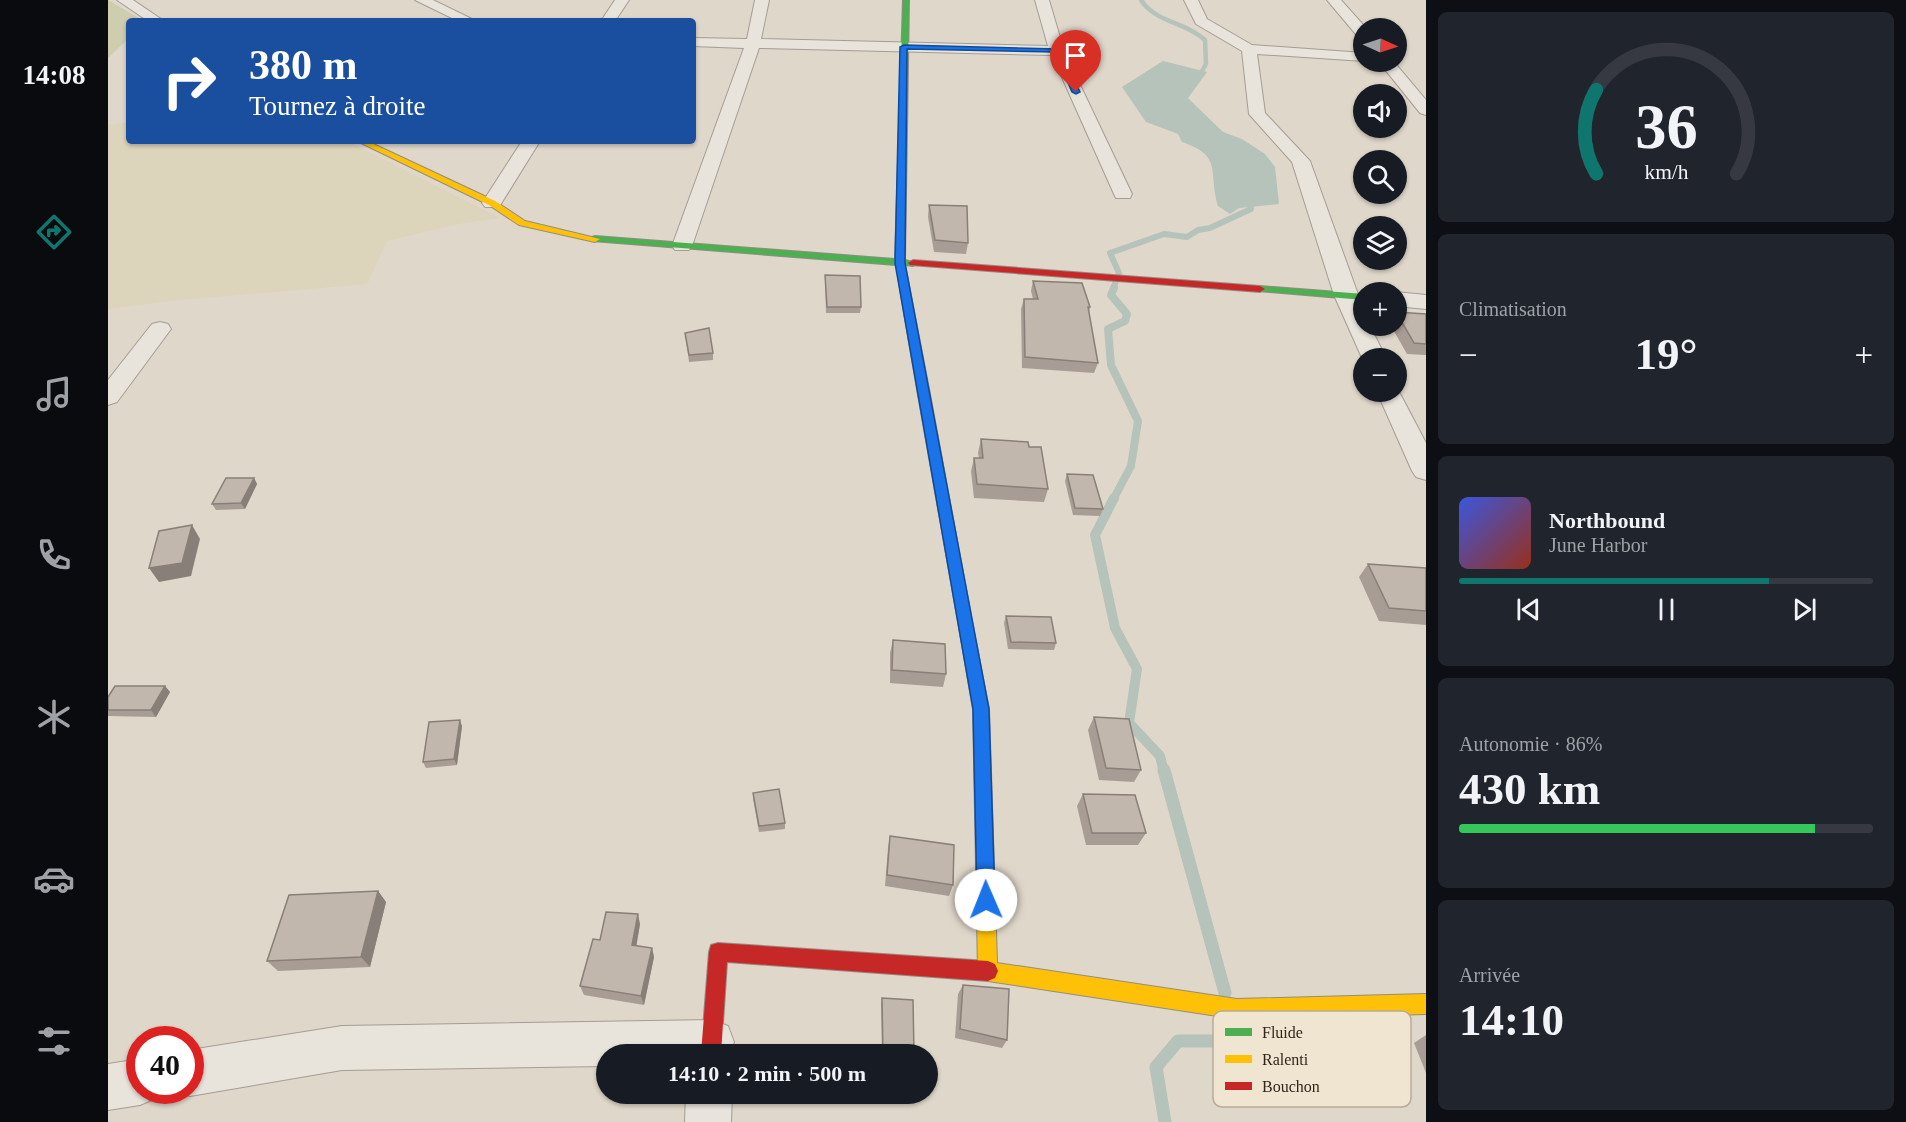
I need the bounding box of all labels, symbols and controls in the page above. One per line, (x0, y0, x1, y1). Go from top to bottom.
north arrow (1353, 18, 1407, 72)
map controls (1353, 18, 1407, 402)
pin (1050, 30, 1101, 92)
icon: arrive (1059, 39, 1092, 72)
icon: right (150, 42, 228, 120)
text: 380 m (249, 42, 358, 88)
text: 14:08 (23, 60, 86, 90)
button: sound (1353, 84, 1407, 138)
text: Tournez à droite (249, 91, 426, 121)
text: 36 (1635, 92, 1697, 161)
button: search (1353, 150, 1407, 204)
text: km/h (1644, 160, 1688, 184)
icon: directions (33, 211, 75, 253)
button: layers (1353, 216, 1407, 270)
button: + (1353, 282, 1407, 336)
text: Climatisation (1459, 298, 1567, 320)
text: 19° (1635, 329, 1698, 379)
text: − (1459, 337, 1478, 373)
text: + (1854, 337, 1873, 373)
button: − (1353, 348, 1407, 402)
icon: music (33, 373, 75, 415)
text: Northbound (1549, 508, 1665, 533)
icon: phone (33, 534, 75, 576)
text: June Harbor (1549, 534, 1647, 556)
icon: previous (1512, 593, 1545, 626)
icon: pause (1650, 593, 1683, 626)
icon: next (1788, 593, 1821, 626)
icon: climate (33, 696, 75, 738)
text: Autonomie · 86% (1459, 733, 1602, 755)
text: 430 km (1459, 764, 1600, 814)
icon: car (33, 858, 75, 900)
position arrow (954, 868, 1018, 932)
text: Arrivée (1459, 964, 1520, 986)
text: 14:10 (1459, 995, 1564, 1045)
legend (1213, 1011, 1411, 1107)
icon: filters (33, 1020, 75, 1062)
text: Fluide (1262, 1024, 1303, 1041)
speed limit sign: 40 (126, 1026, 204, 1104)
text: Ralenti (1262, 1051, 1309, 1068)
text: 14:10 · 2 min · 500 m (668, 1061, 866, 1086)
text: Bouchon (1262, 1078, 1320, 1095)

